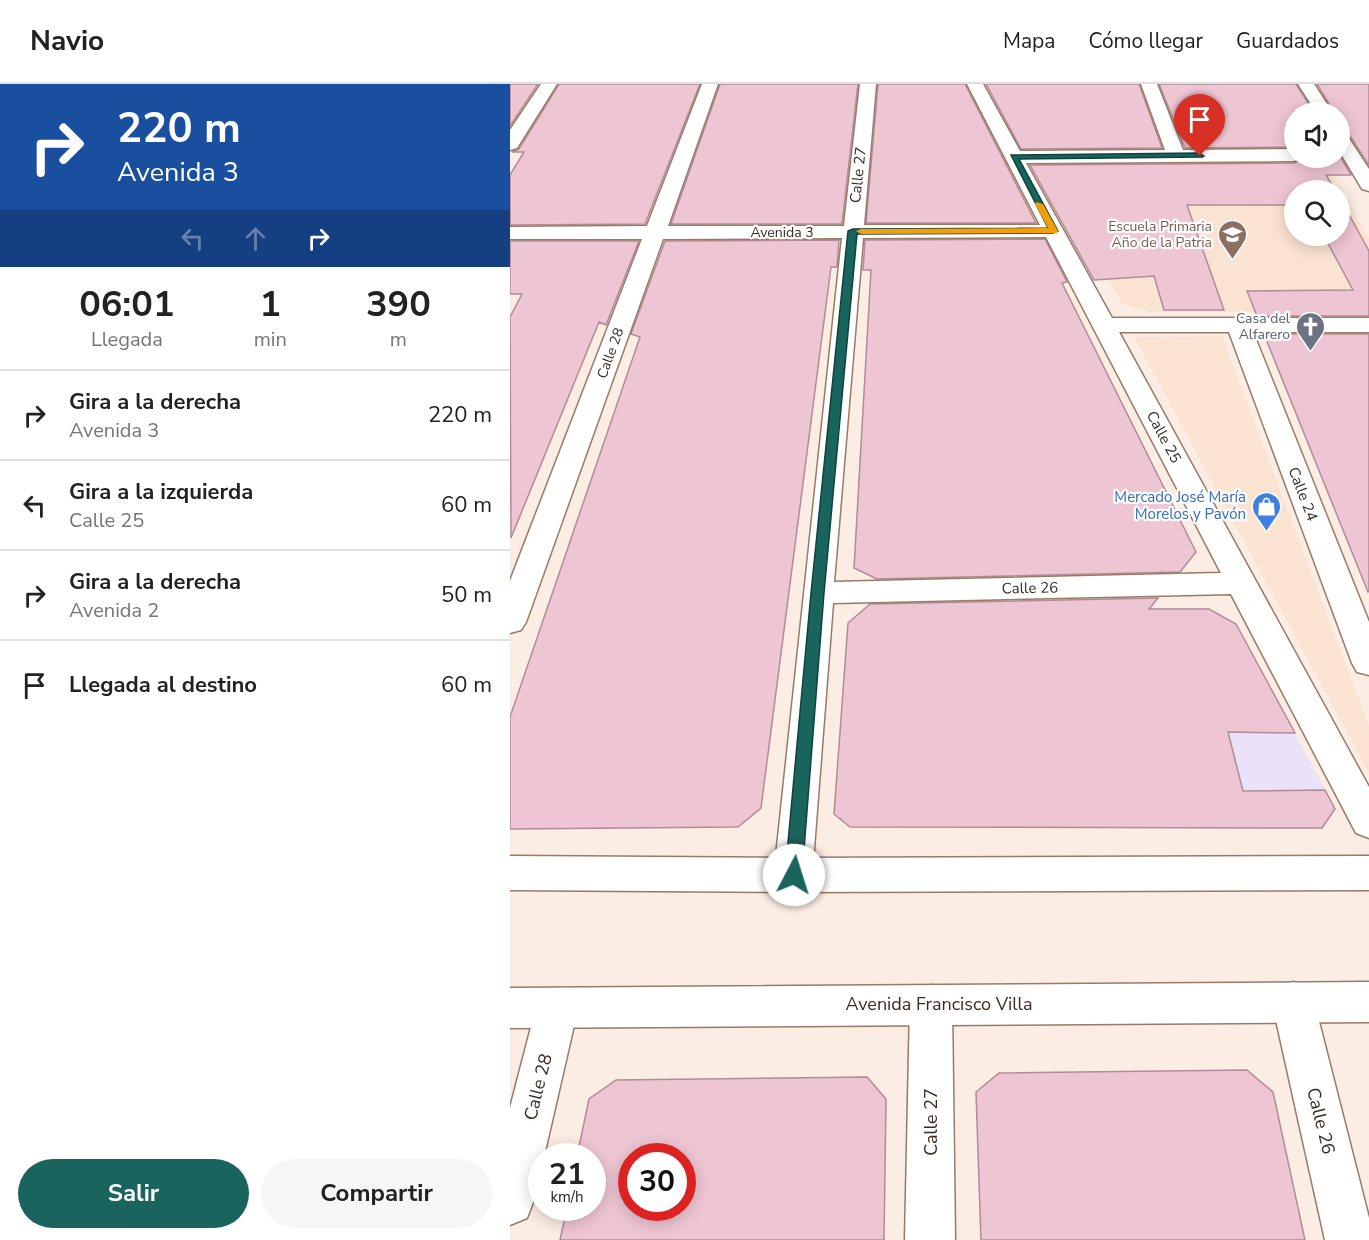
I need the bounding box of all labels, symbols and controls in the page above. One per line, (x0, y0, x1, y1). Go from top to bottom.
text: Navio (30, 22, 104, 60)
text: Mapa (1003, 27, 1055, 55)
text: Cómo llegar (1088, 27, 1203, 55)
text: Guardados (1236, 27, 1339, 55)
pin (1174, 94, 1225, 156)
text: 220 m (117, 100, 241, 157)
map controls (1284, 102, 1350, 246)
button: sound (1284, 102, 1350, 168)
icon: arrive (1183, 103, 1216, 136)
icon: right (18, 108, 96, 186)
street label: Calle 27 (845, 146, 871, 204)
text: Avenida 3 (117, 154, 239, 191)
button: search (1284, 180, 1350, 246)
place label: Escuela Primaria Año de la Patria (1108, 217, 1212, 252)
school or university icon: Escuela Primaria Año de la Patria (1217, 218, 1249, 260)
icon: left (176, 222, 209, 255)
icon: ahead (239, 222, 272, 255)
icon: right (302, 222, 335, 255)
street label: Avenida 3 (750, 223, 814, 242)
text: 06:01 (79, 280, 175, 329)
text: 1 (259, 280, 281, 329)
text: 390 (366, 280, 431, 329)
place label: Casa del Alfarero (1236, 309, 1291, 344)
church icon: Casa del Alfarero (1295, 310, 1327, 352)
street label: Calle 28 (593, 325, 628, 381)
text: Llegada (91, 326, 163, 353)
text: min (254, 326, 287, 353)
text: m (390, 326, 407, 353)
text: Gira a la derecha (69, 387, 241, 417)
icon: right (18, 399, 51, 432)
text: 220 m (428, 400, 492, 430)
street label: Calle 25 (1142, 407, 1186, 467)
text: Avenida 3 (69, 417, 159, 444)
street label: Calle 24 (1284, 464, 1322, 524)
text: Gira a la izquierda (69, 477, 253, 507)
place label: Mercado José María Morelos y Pavón (1114, 487, 1246, 524)
icon: left (18, 489, 51, 522)
text: 60 m (441, 490, 492, 520)
shop icon: Mercado José María Morelos y Pavón (1251, 490, 1283, 532)
text: Calle 25 (69, 507, 144, 534)
text: Gira a la derecha (69, 567, 241, 597)
street label: Calle 26 (1002, 578, 1058, 598)
icon: right (18, 579, 51, 612)
text: 50 m (441, 580, 492, 610)
text: Avenida 2 (69, 597, 159, 624)
icon: arrive (18, 669, 51, 702)
text: Llegada al destino (69, 670, 257, 700)
text: 60 m (441, 670, 492, 700)
position arrow (762, 843, 826, 907)
street label: Avenida Francisco Villa (846, 992, 1032, 1016)
street label: Calle 28 (518, 1051, 558, 1123)
street label: Calle 26 (1301, 1085, 1341, 1157)
street label: Calle 27 (919, 1088, 943, 1156)
speed limit sign: 30 (618, 1143, 696, 1221)
text: 21 (549, 1154, 585, 1195)
button: Salir (18, 1159, 249, 1228)
button: Compartir (261, 1159, 492, 1228)
text: km/h (550, 1187, 584, 1207)

